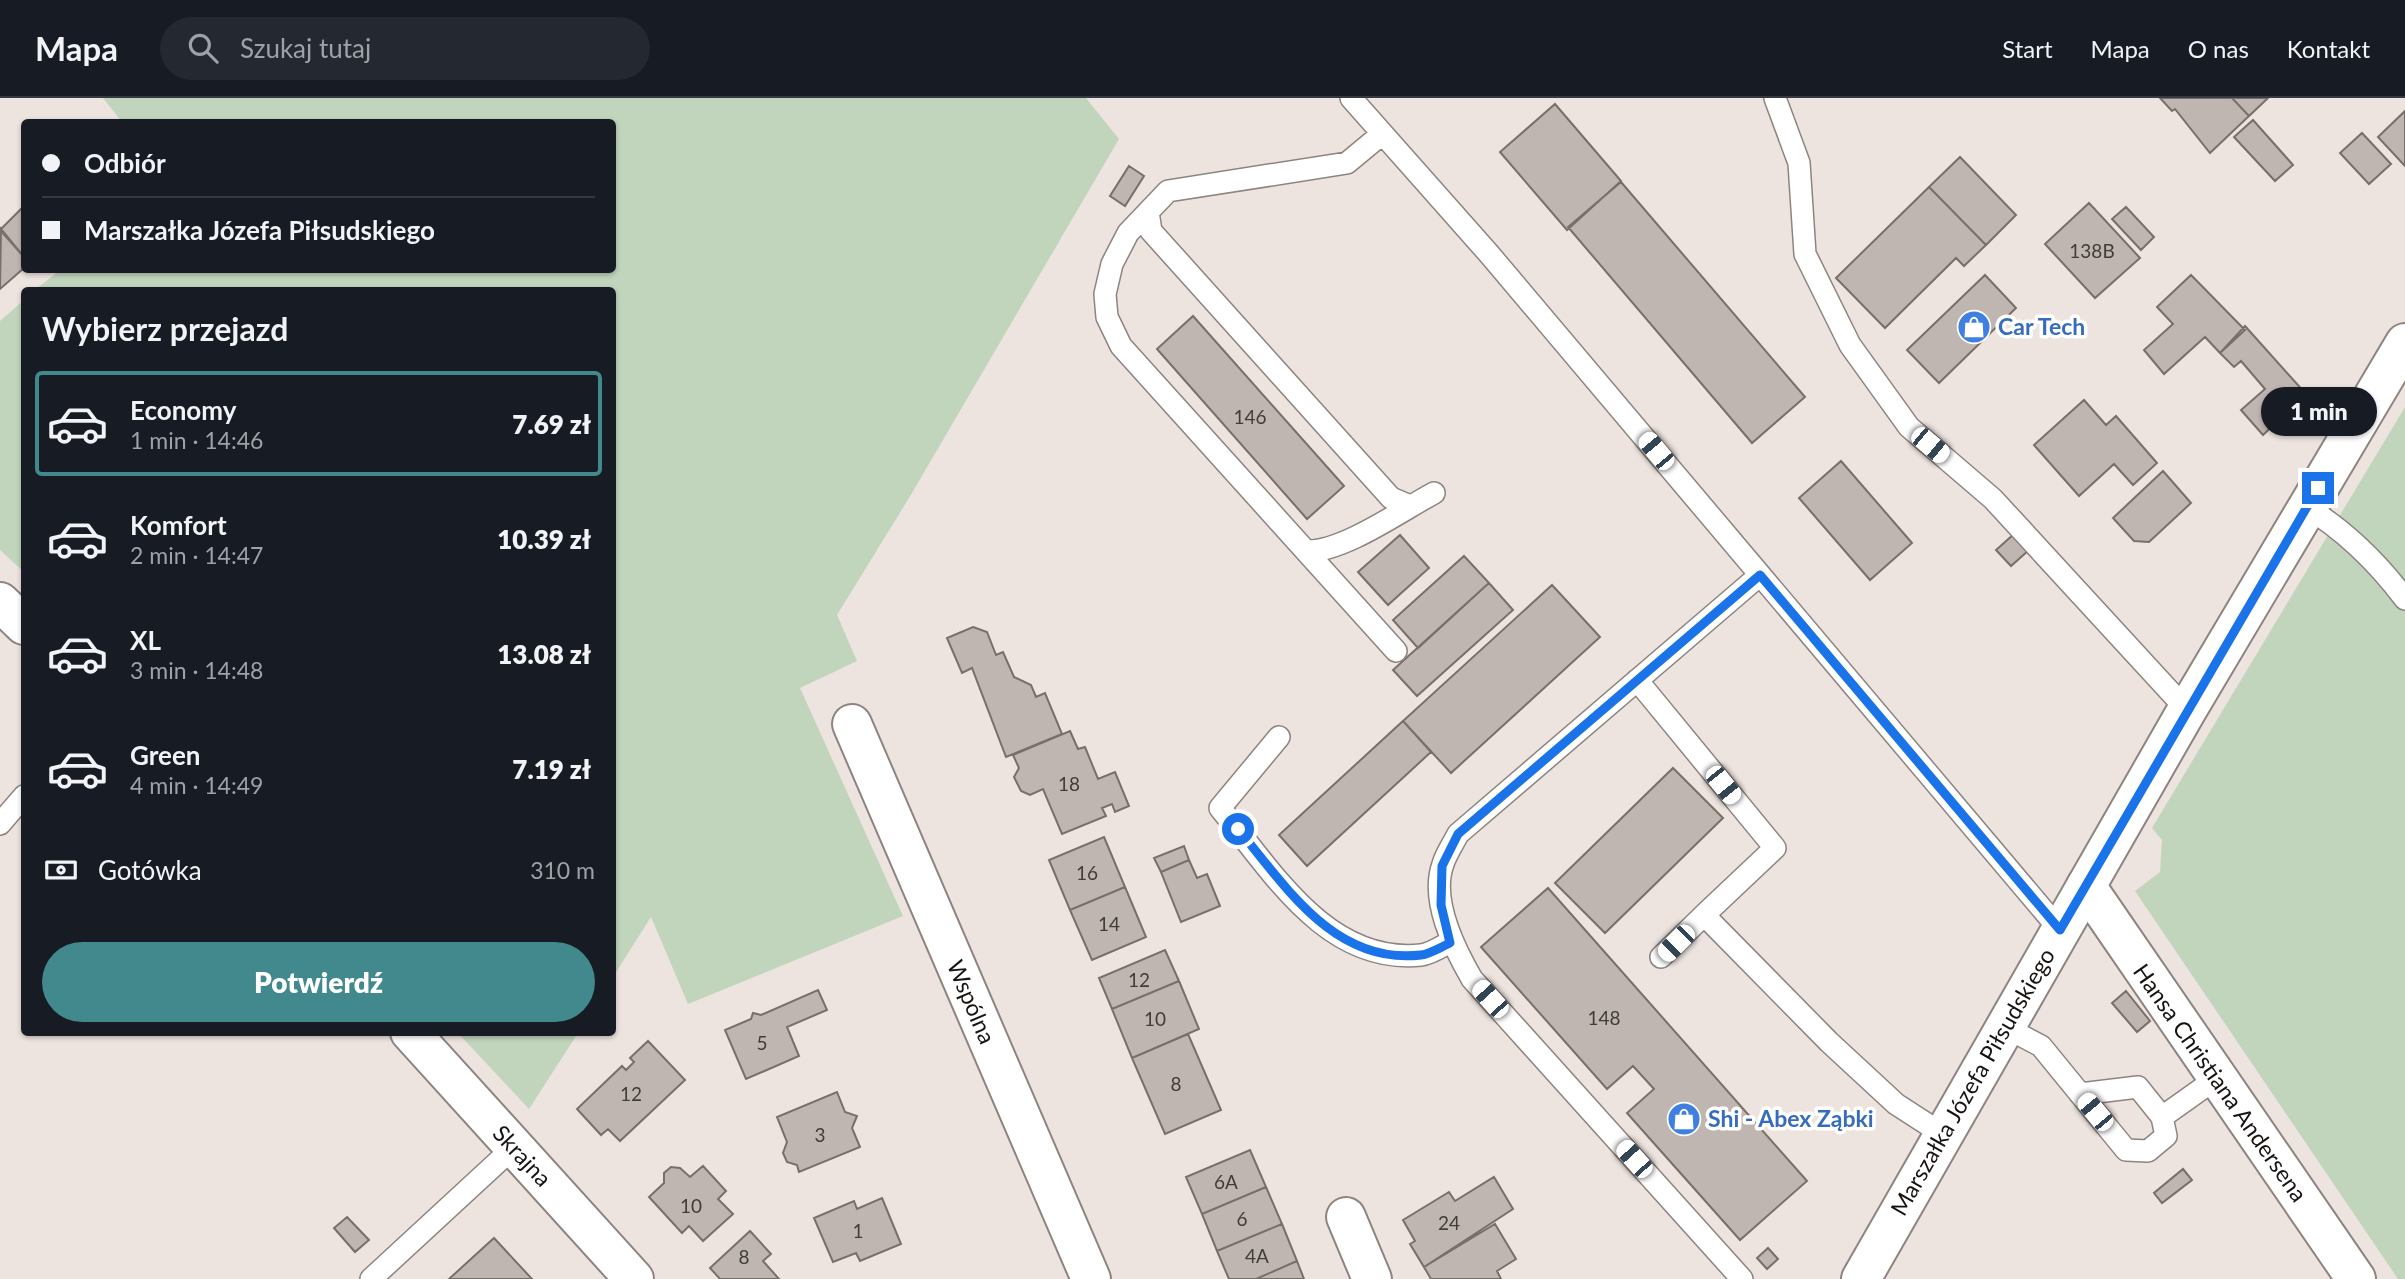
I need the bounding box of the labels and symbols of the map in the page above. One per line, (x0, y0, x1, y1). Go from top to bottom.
house number: 138B (2069, 239, 2115, 262)
shop icon: Car Tech (1955, 308, 1993, 346)
place label: Car Tech (1998, 312, 2085, 340)
callout: 1 min (2260, 386, 2376, 436)
house number: 146 (1233, 405, 1267, 428)
car (1908, 423, 1953, 467)
car (1635, 428, 1678, 474)
route end (2302, 472, 2334, 504)
car (1702, 762, 1745, 808)
house number: 18 (1058, 772, 1080, 795)
route start (1222, 813, 1254, 845)
house number: 16 (1076, 861, 1098, 884)
house number: 14 (1098, 912, 1120, 935)
car (1654, 921, 1699, 965)
street label: Marszałka Józefa Piłsudskiego (1884, 943, 2060, 1220)
street label: Wspólna (942, 956, 1002, 1048)
street label: Hansa Christiana Andersena (2128, 958, 2314, 1207)
house number: 12 (1128, 968, 1150, 991)
car (1469, 976, 1512, 1022)
house number: 148 (1587, 1006, 1621, 1029)
house number: 10 (1144, 1007, 1166, 1030)
house number: 5 (756, 1031, 768, 1054)
house number: 8 (1170, 1072, 1182, 1095)
house number: 12 (620, 1082, 642, 1105)
car (2074, 1089, 2117, 1135)
shop icon: Shi - Abex Ząbki (1665, 1100, 1703, 1138)
place label: Shi - Abex Ząbki (1708, 1104, 1874, 1132)
street label: Skrajna (487, 1119, 558, 1192)
house number: 3 (814, 1123, 826, 1146)
car (1613, 1136, 1656, 1182)
house number: 6A (1214, 1170, 1238, 1193)
house number: 10 (680, 1194, 702, 1217)
house number: 6 (1236, 1207, 1248, 1230)
house number: 24 (1438, 1211, 1460, 1234)
house number: 1 (852, 1219, 864, 1242)
house number: 4A (1245, 1244, 1269, 1267)
house number: 8 (738, 1245, 750, 1268)

